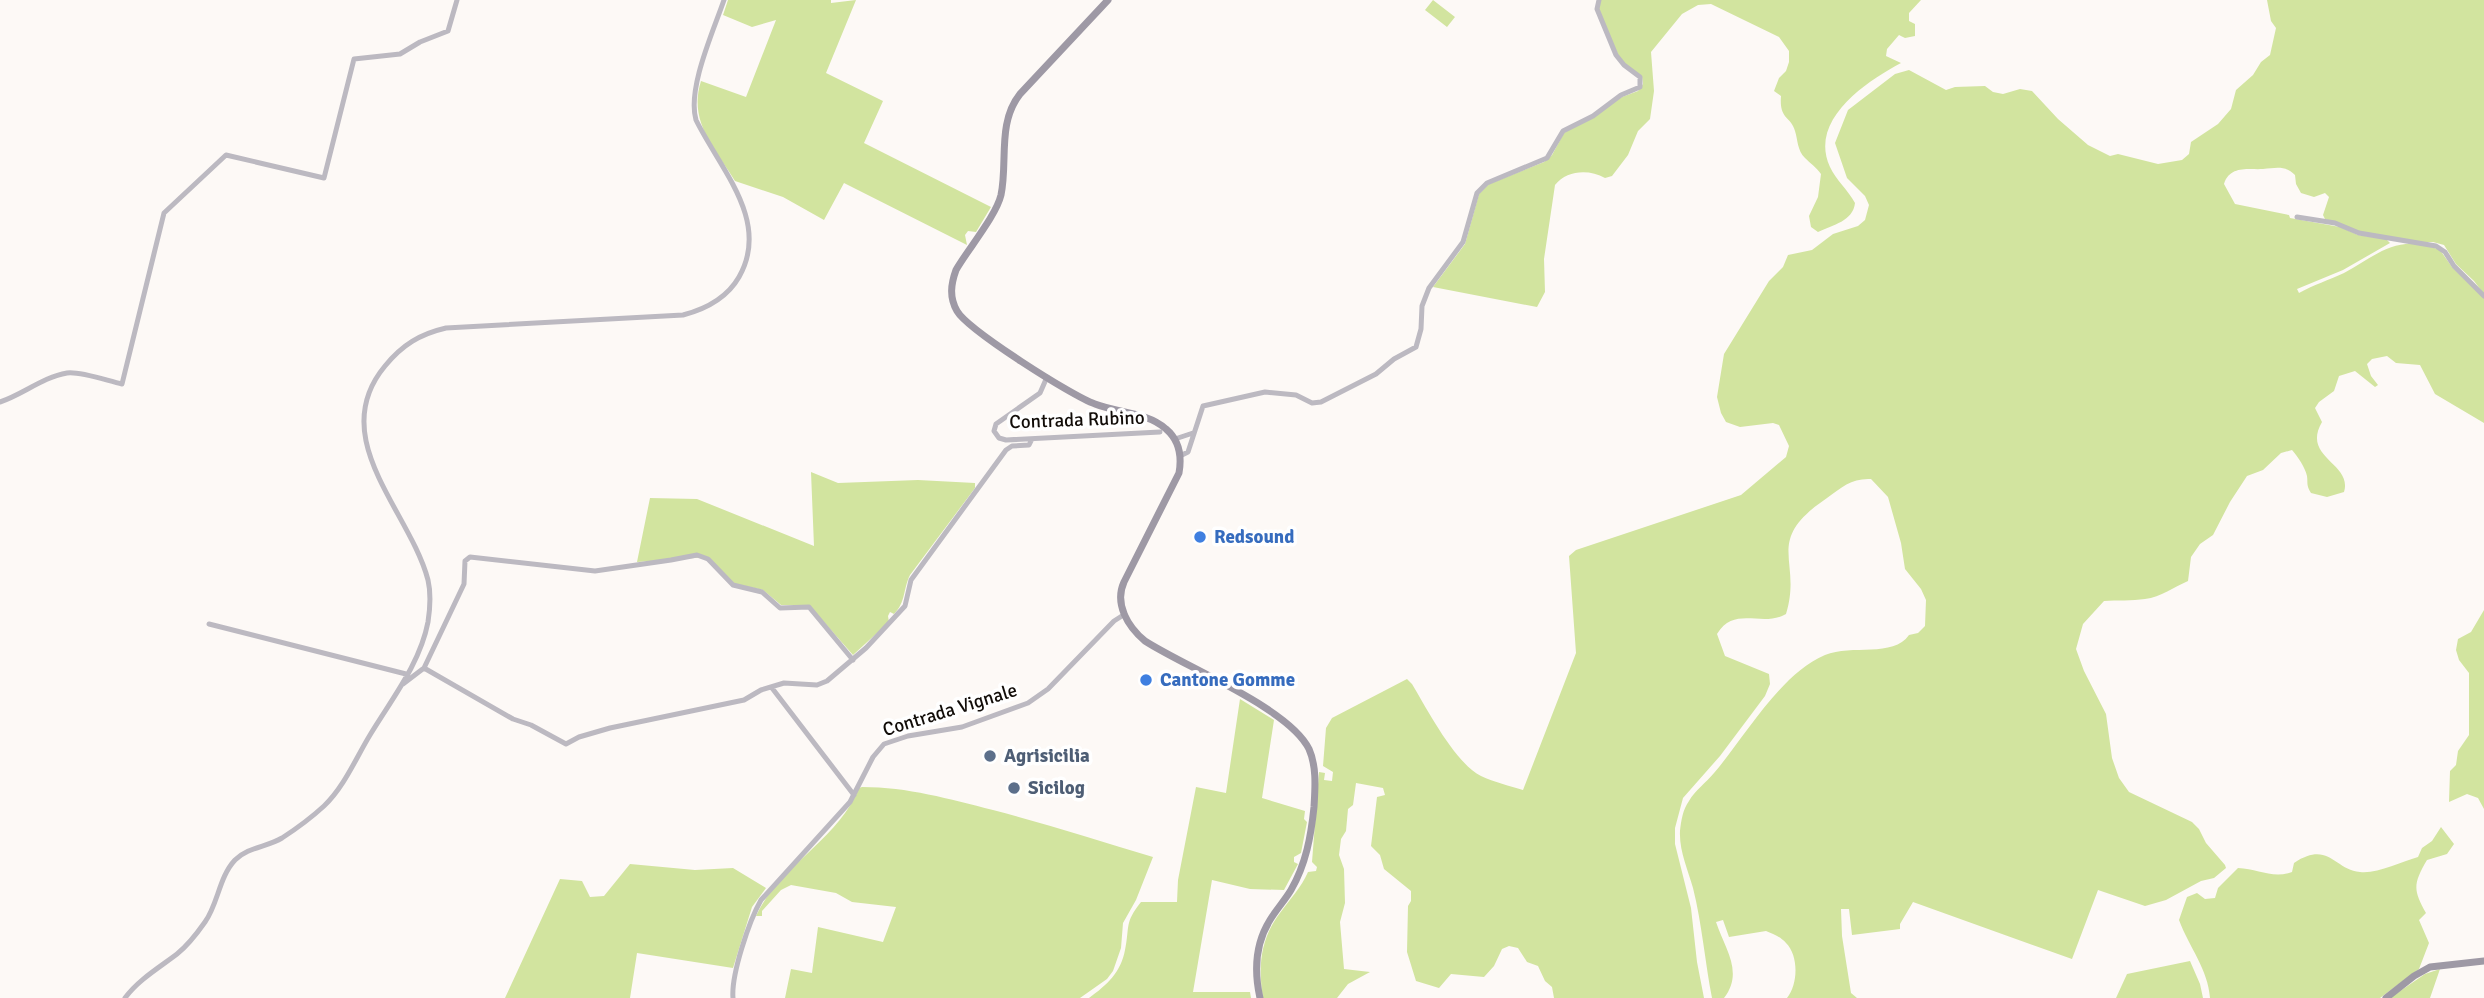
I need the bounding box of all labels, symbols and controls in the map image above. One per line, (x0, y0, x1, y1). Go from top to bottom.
street label: Contrada Rubino (1009, 406, 1145, 434)
place label: Redsound (1214, 525, 1294, 549)
marker: Redsound (1192, 529, 1208, 545)
place label: Cantone Gomme (1160, 668, 1295, 692)
marker: Cantone Gomme (1138, 672, 1154, 688)
street label: Contrada Vignale (880, 678, 1020, 742)
place label: Agrisicilia (1004, 744, 1090, 768)
marker: Agrisicilia (982, 748, 998, 764)
place label: Sicilog (1028, 776, 1085, 800)
marker: Sicilog (1006, 780, 1022, 796)

